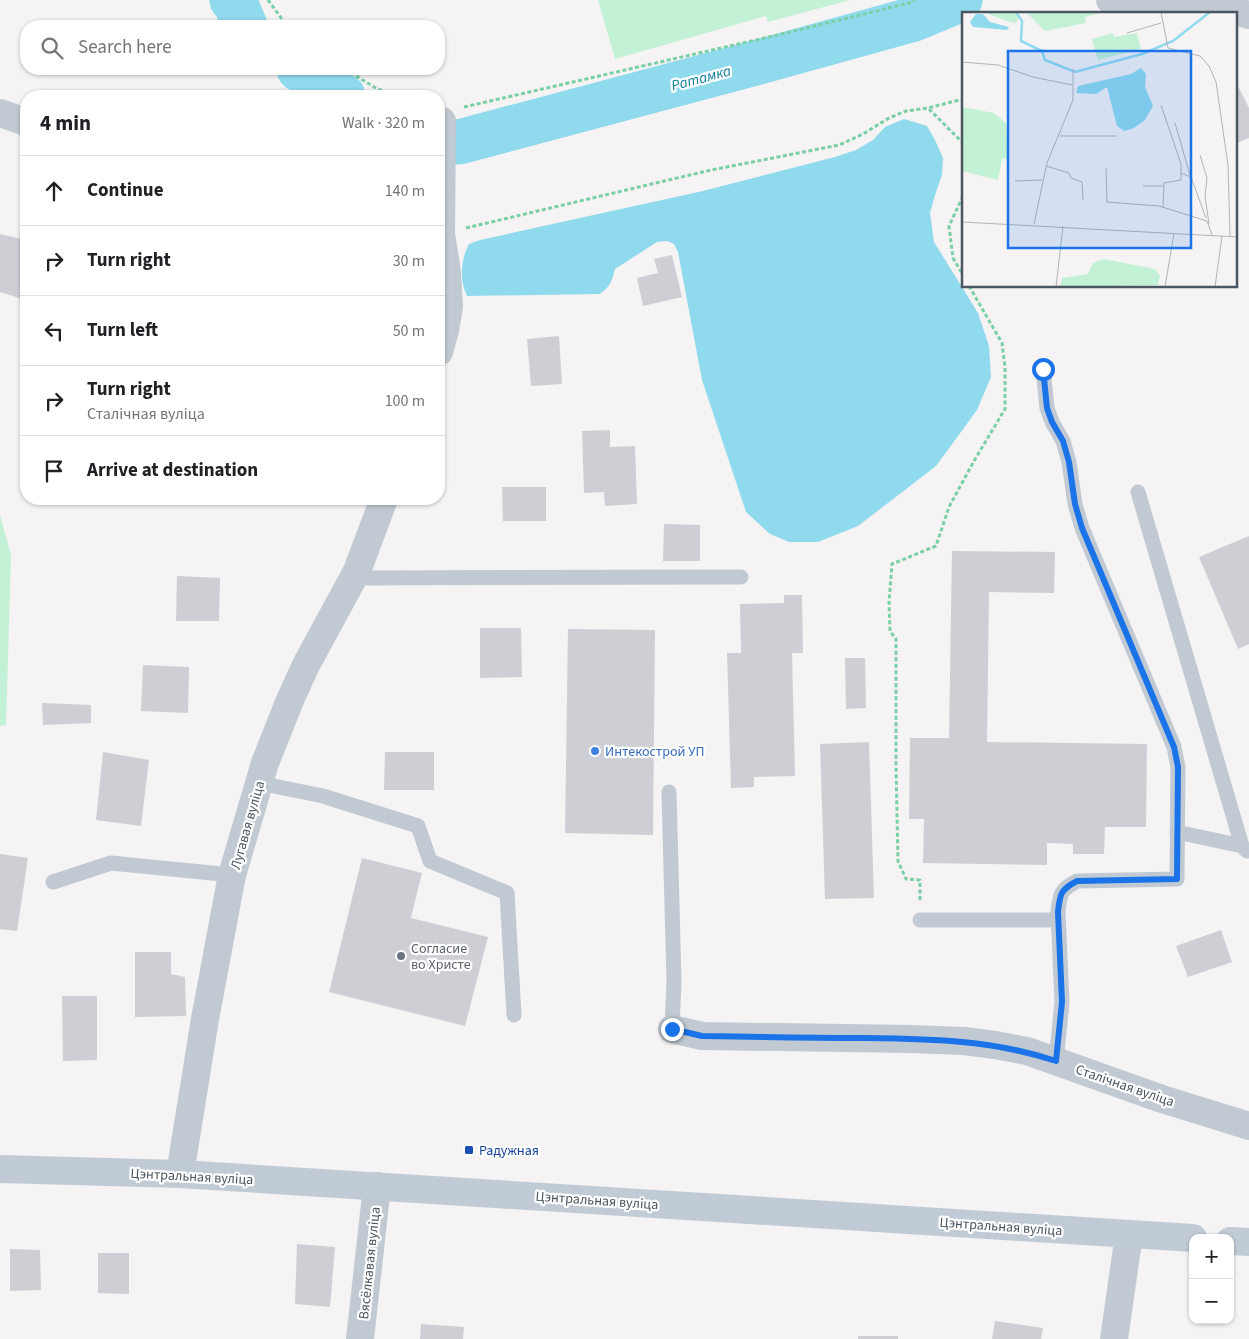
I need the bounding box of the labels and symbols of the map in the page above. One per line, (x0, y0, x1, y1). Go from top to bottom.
inset map (962, 12, 1236, 288)
water label: Ратамка (669, 60, 733, 97)
route start (1032, 358, 1055, 381)
place label: Интекострой УП (605, 742, 705, 762)
marker: Интекострой УП (589, 745, 601, 757)
street label: Лугавая вуліца (226, 779, 270, 872)
place label: Согласие во Христе (411, 939, 471, 975)
marker: Согласие во Христе (395, 950, 407, 962)
route end (661, 1018, 684, 1041)
street label: Сталічная вуліца (1073, 1060, 1177, 1112)
place label: Радужная (479, 1141, 539, 1161)
marker: Радужная (463, 1144, 475, 1156)
street label: Цэнтральная вуліца (130, 1164, 254, 1190)
street label: Цэнтральная вуліца (535, 1187, 659, 1215)
street label: Вясёлкавая вуліца (354, 1206, 386, 1320)
street label: Цэнтральная вуліца (939, 1213, 1063, 1241)

